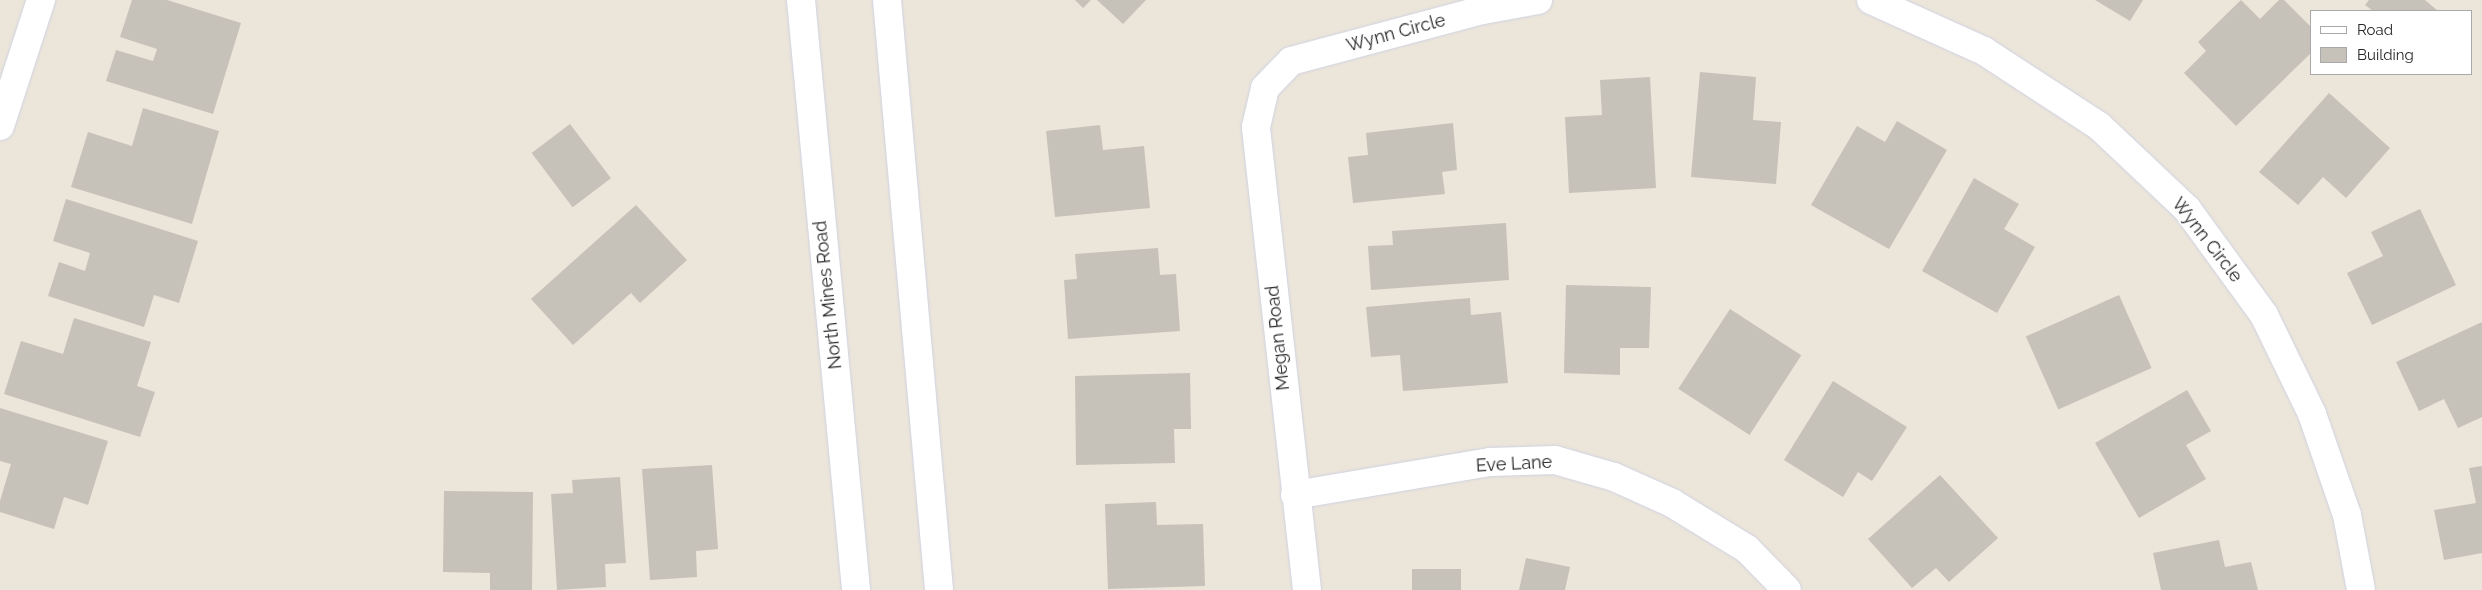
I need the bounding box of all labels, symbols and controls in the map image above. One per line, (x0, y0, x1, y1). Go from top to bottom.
street label: Wynn Circle (1344, 9, 1448, 57)
legend (2310, 10, 2472, 75)
text: Road (2357, 21, 2393, 39)
text: Building (2357, 46, 2414, 64)
street label: Wynn Circle (2167, 193, 2247, 287)
street label: North Mines Road (809, 220, 847, 370)
street label: Megan Road (1262, 284, 1294, 392)
street label: Eve Lane (1475, 451, 1553, 477)

